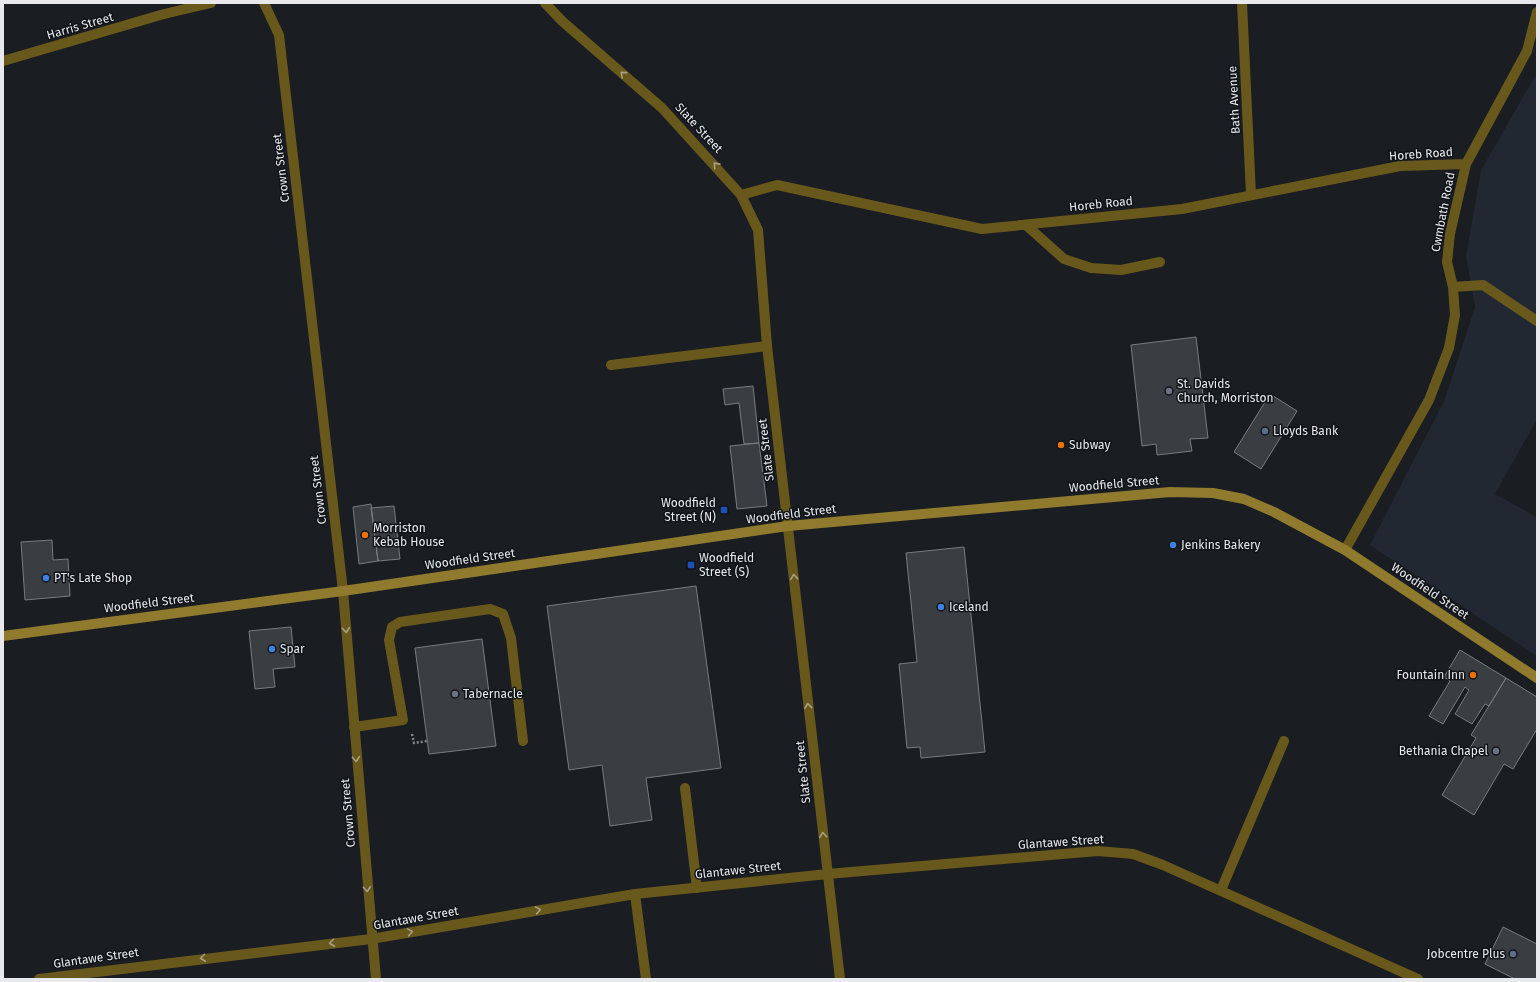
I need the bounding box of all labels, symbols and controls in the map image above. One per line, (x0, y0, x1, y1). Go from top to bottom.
street label: Harris Street (45, 10, 116, 42)
street label: Bath Avenue (1225, 66, 1243, 134)
one-way arrow (621, 72, 628, 79)
street label: Slate Street (672, 100, 726, 156)
street label: Crown Street (270, 132, 292, 203)
street label: Horeb Road (1389, 145, 1453, 163)
one-way arrow (713, 162, 720, 170)
street label: Cwmbath Road (1428, 171, 1458, 253)
street label: Horeb Road (1068, 194, 1134, 214)
place label: St. Davids Church, Morriston (1177, 377, 1274, 405)
marker: St. Davids Church, Morriston (1164, 386, 1174, 396)
street label: Slate Street (755, 417, 777, 482)
place label: Lloyds Bank (1273, 424, 1339, 438)
marker: Lloyds Bank (1260, 426, 1270, 436)
place label: Subway (1069, 438, 1110, 452)
marker: Subway (1056, 440, 1066, 450)
street label: Crown Street (307, 454, 329, 525)
street label: Woodfield Street (1068, 473, 1160, 495)
place label: Woodfield Street (N) (661, 496, 716, 524)
street label: Woodfield Street (745, 501, 838, 526)
marker: Woodfield Street (N) (719, 505, 729, 515)
place label: Morriston Kebab House (373, 521, 445, 549)
marker: Morriston Kebab House (360, 530, 370, 540)
place label: Jenkins Bakery (1181, 538, 1261, 552)
marker: Jenkins Bakery (1168, 540, 1178, 550)
street label: Woodfield Street (424, 546, 517, 572)
place label: Woodfield Street (S) (699, 551, 754, 579)
marker: Woodfield Street (S) (686, 560, 696, 570)
street label: Woodfield Street (1388, 560, 1472, 623)
place label: PT's Late Shop (54, 571, 132, 585)
marker: PT's Late Shop (41, 573, 51, 583)
one-way arrow (789, 574, 798, 580)
street label: Woodfield Street (103, 590, 196, 615)
place label: Iceland (949, 600, 989, 614)
marker: Iceland (936, 602, 946, 612)
one-way arrow (341, 627, 350, 633)
place label: Spar (280, 642, 305, 656)
marker: Spar (267, 644, 277, 654)
place label: Fountain Inn (1397, 668, 1465, 682)
marker: Fountain Inn (1468, 670, 1478, 680)
place label: Tabernacle (463, 687, 523, 701)
marker: Tabernacle (450, 689, 460, 699)
one-way arrow (804, 703, 813, 709)
street label: Slate Street (793, 739, 813, 804)
place label: Bethania Chapel (1399, 744, 1488, 758)
marker: Bethania Chapel (1491, 746, 1501, 756)
one-way arrow (352, 756, 361, 762)
street label: Crown Street (338, 777, 358, 848)
one-way arrow (819, 832, 828, 838)
street label: Glantawe Street (1018, 832, 1105, 852)
street label: Glantawe Street (694, 858, 782, 881)
one-way arrow (362, 886, 371, 892)
street label: Glantawe Street (372, 904, 460, 932)
one-way arrow (535, 906, 541, 915)
one-way arrow (406, 928, 413, 937)
one-way arrow (329, 938, 335, 947)
street label: Glantawe Street (52, 945, 140, 971)
place label: Jobcentre Plus (1427, 947, 1505, 961)
marker: Jobcentre Plus (1508, 949, 1518, 959)
one-way arrow (200, 953, 206, 962)

